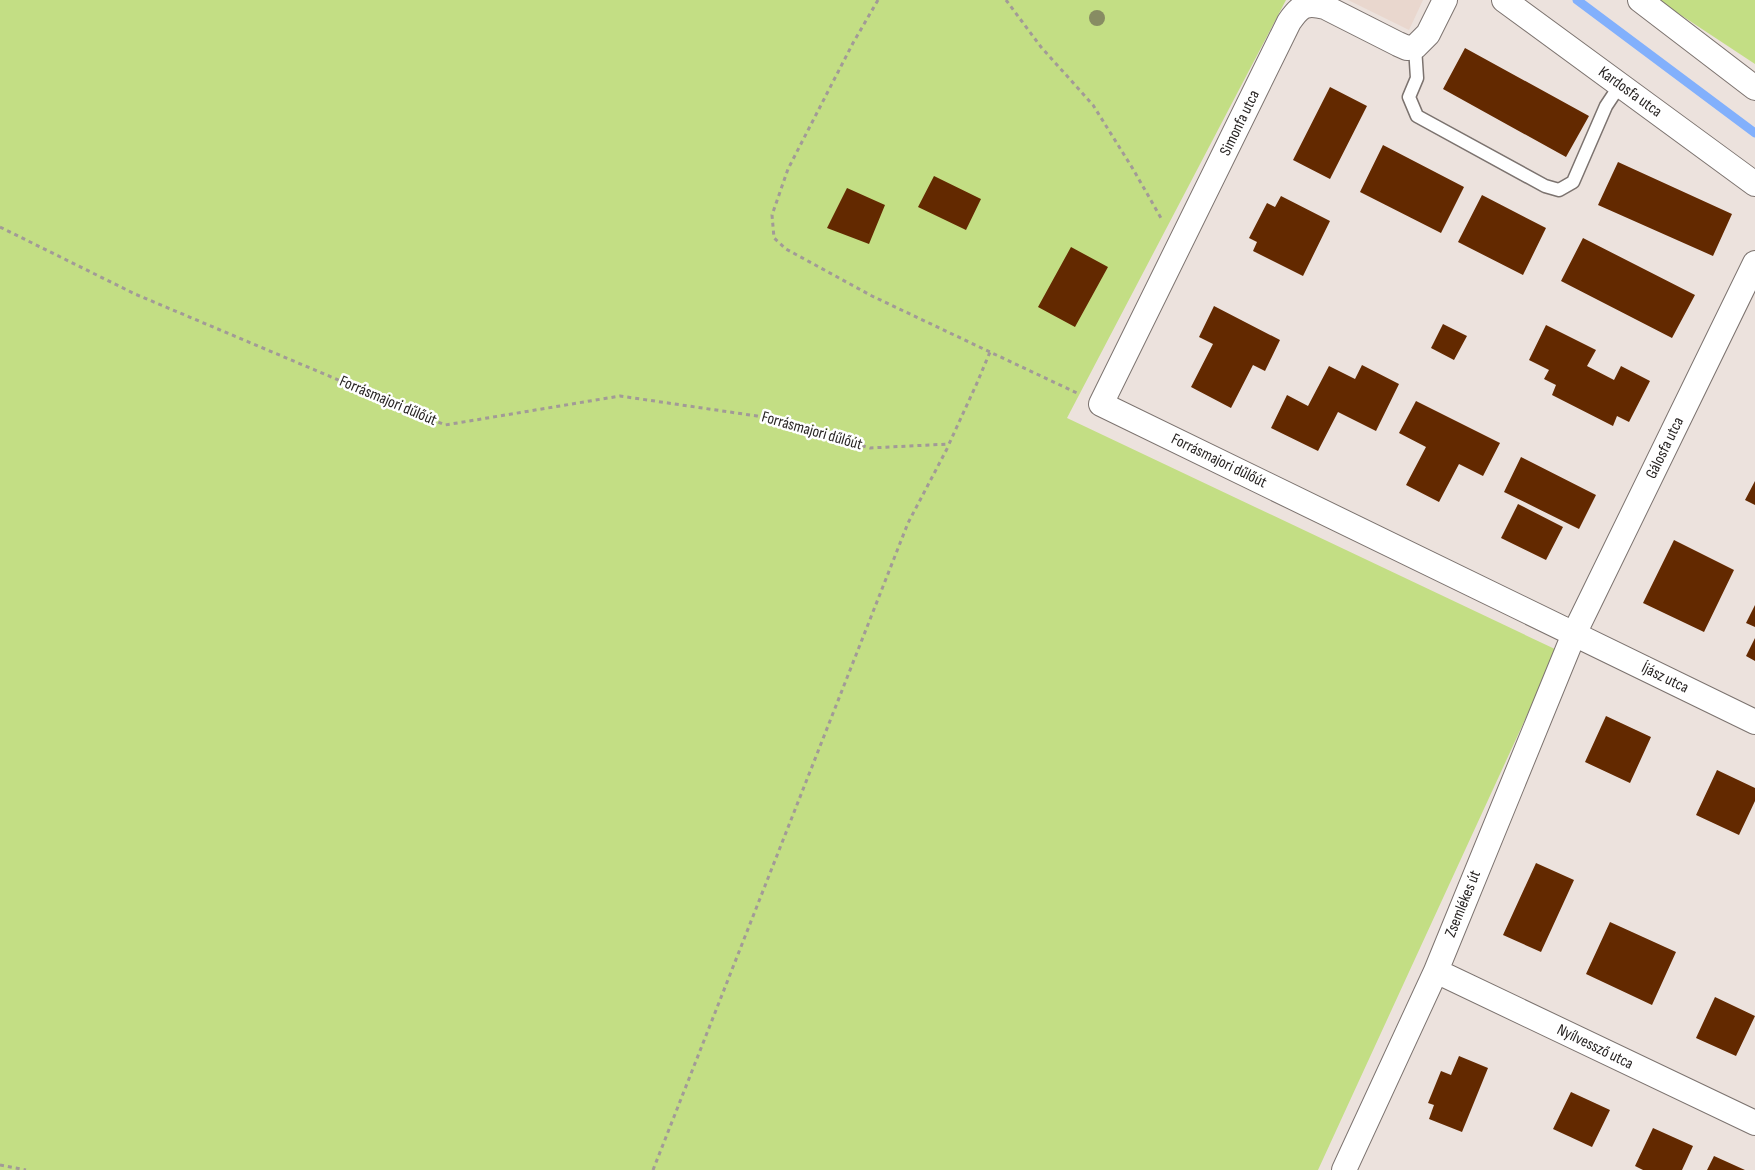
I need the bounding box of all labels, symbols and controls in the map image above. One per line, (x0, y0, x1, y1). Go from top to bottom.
street label: Kardosfa utca (1595, 63, 1665, 121)
street label: Simonfa utca (1216, 87, 1264, 159)
street label: Forrásmajori dűlőút (336, 372, 440, 430)
street label: Forrásmajori dűlőút (759, 408, 865, 454)
street label: Gálosfa utca (1642, 414, 1688, 482)
street label: Forrásmajori dűlőút (1168, 430, 1270, 492)
street label: Íjász utca (1638, 659, 1692, 697)
street label: Zsemlékes út (1441, 868, 1485, 940)
street label: Nyílvessző utca (1554, 1020, 1636, 1074)

